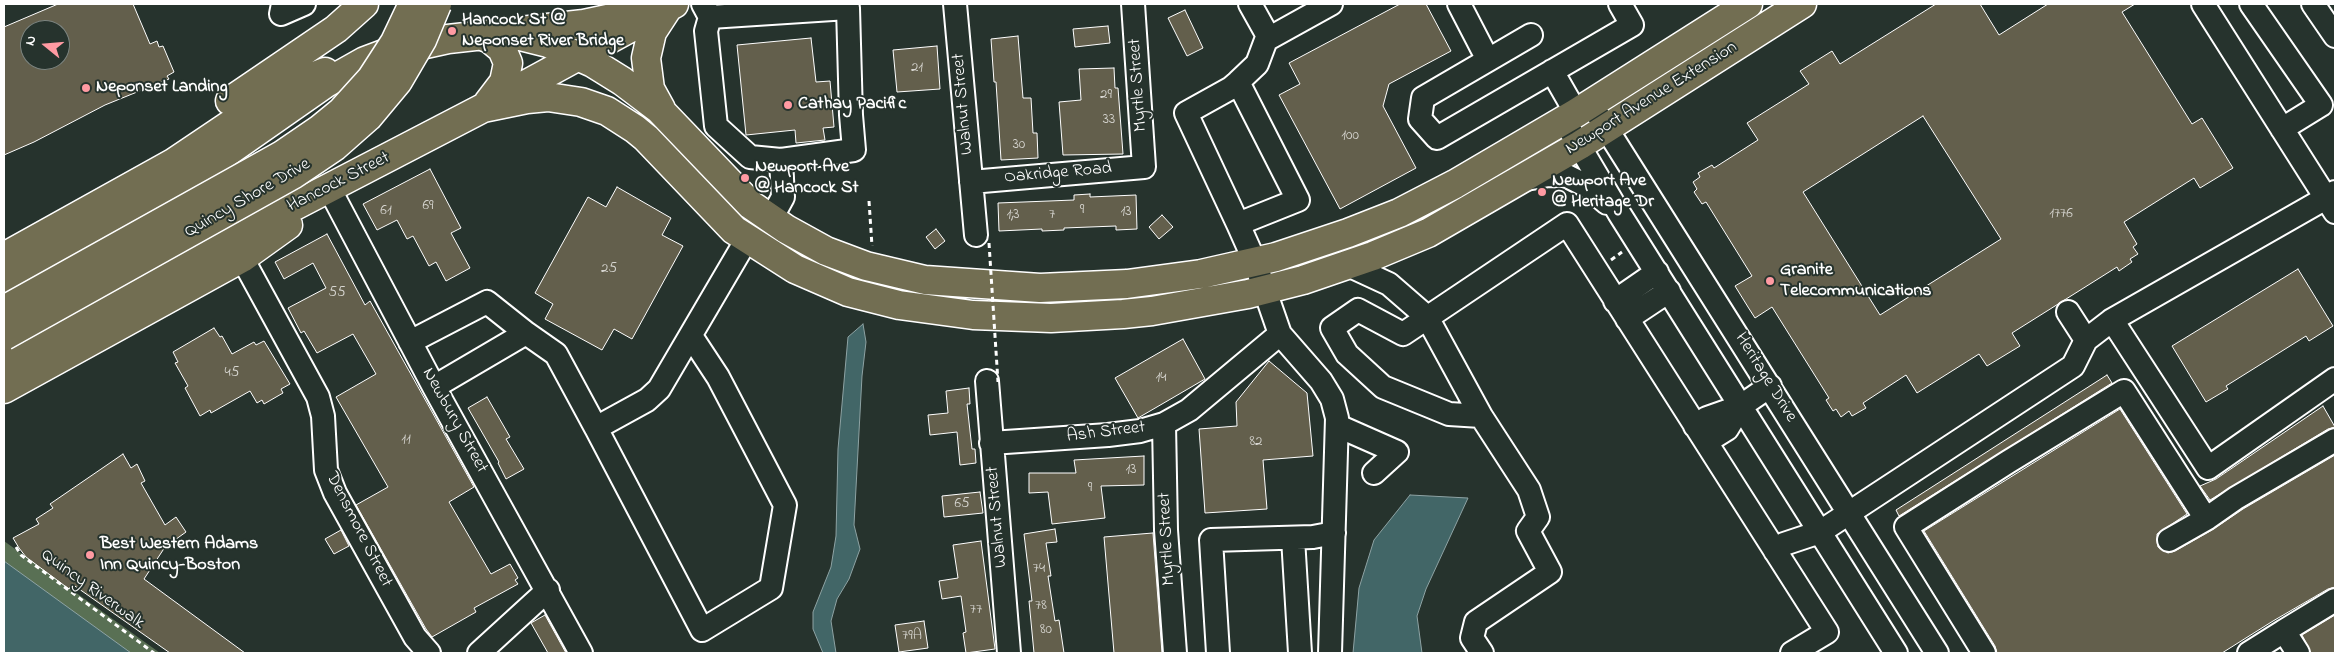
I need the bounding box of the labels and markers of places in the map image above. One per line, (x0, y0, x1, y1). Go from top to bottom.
place label: Hancock St @ Neponset River Bridge (462, 10, 624, 52)
marker: Hancock St @ Neponset River Bridge (446, 25, 458, 37)
place label: Neponset Landing (96, 77, 228, 99)
marker: Neponset Landing (80, 82, 92, 94)
place label: Cathay Pacific (798, 94, 906, 116)
marker: Cathay Pacific (782, 99, 794, 111)
place label: Newport Ave @ Hancock St (755, 157, 859, 200)
place label: Newport Ave @ Heritage Dr (1552, 171, 1654, 213)
marker: Newport Ave @ Hancock St (739, 172, 751, 184)
marker: Newport Ave @ Heritage Dr (1536, 186, 1548, 198)
place label: Granite Telecommunications (1780, 260, 1932, 302)
marker: Granite Telecommunications (1764, 275, 1776, 287)
place label: Best Western Adams Inn Quincy-Boston (100, 534, 258, 576)
marker: Best Western Adams Inn Quincy-Boston (84, 549, 96, 561)

